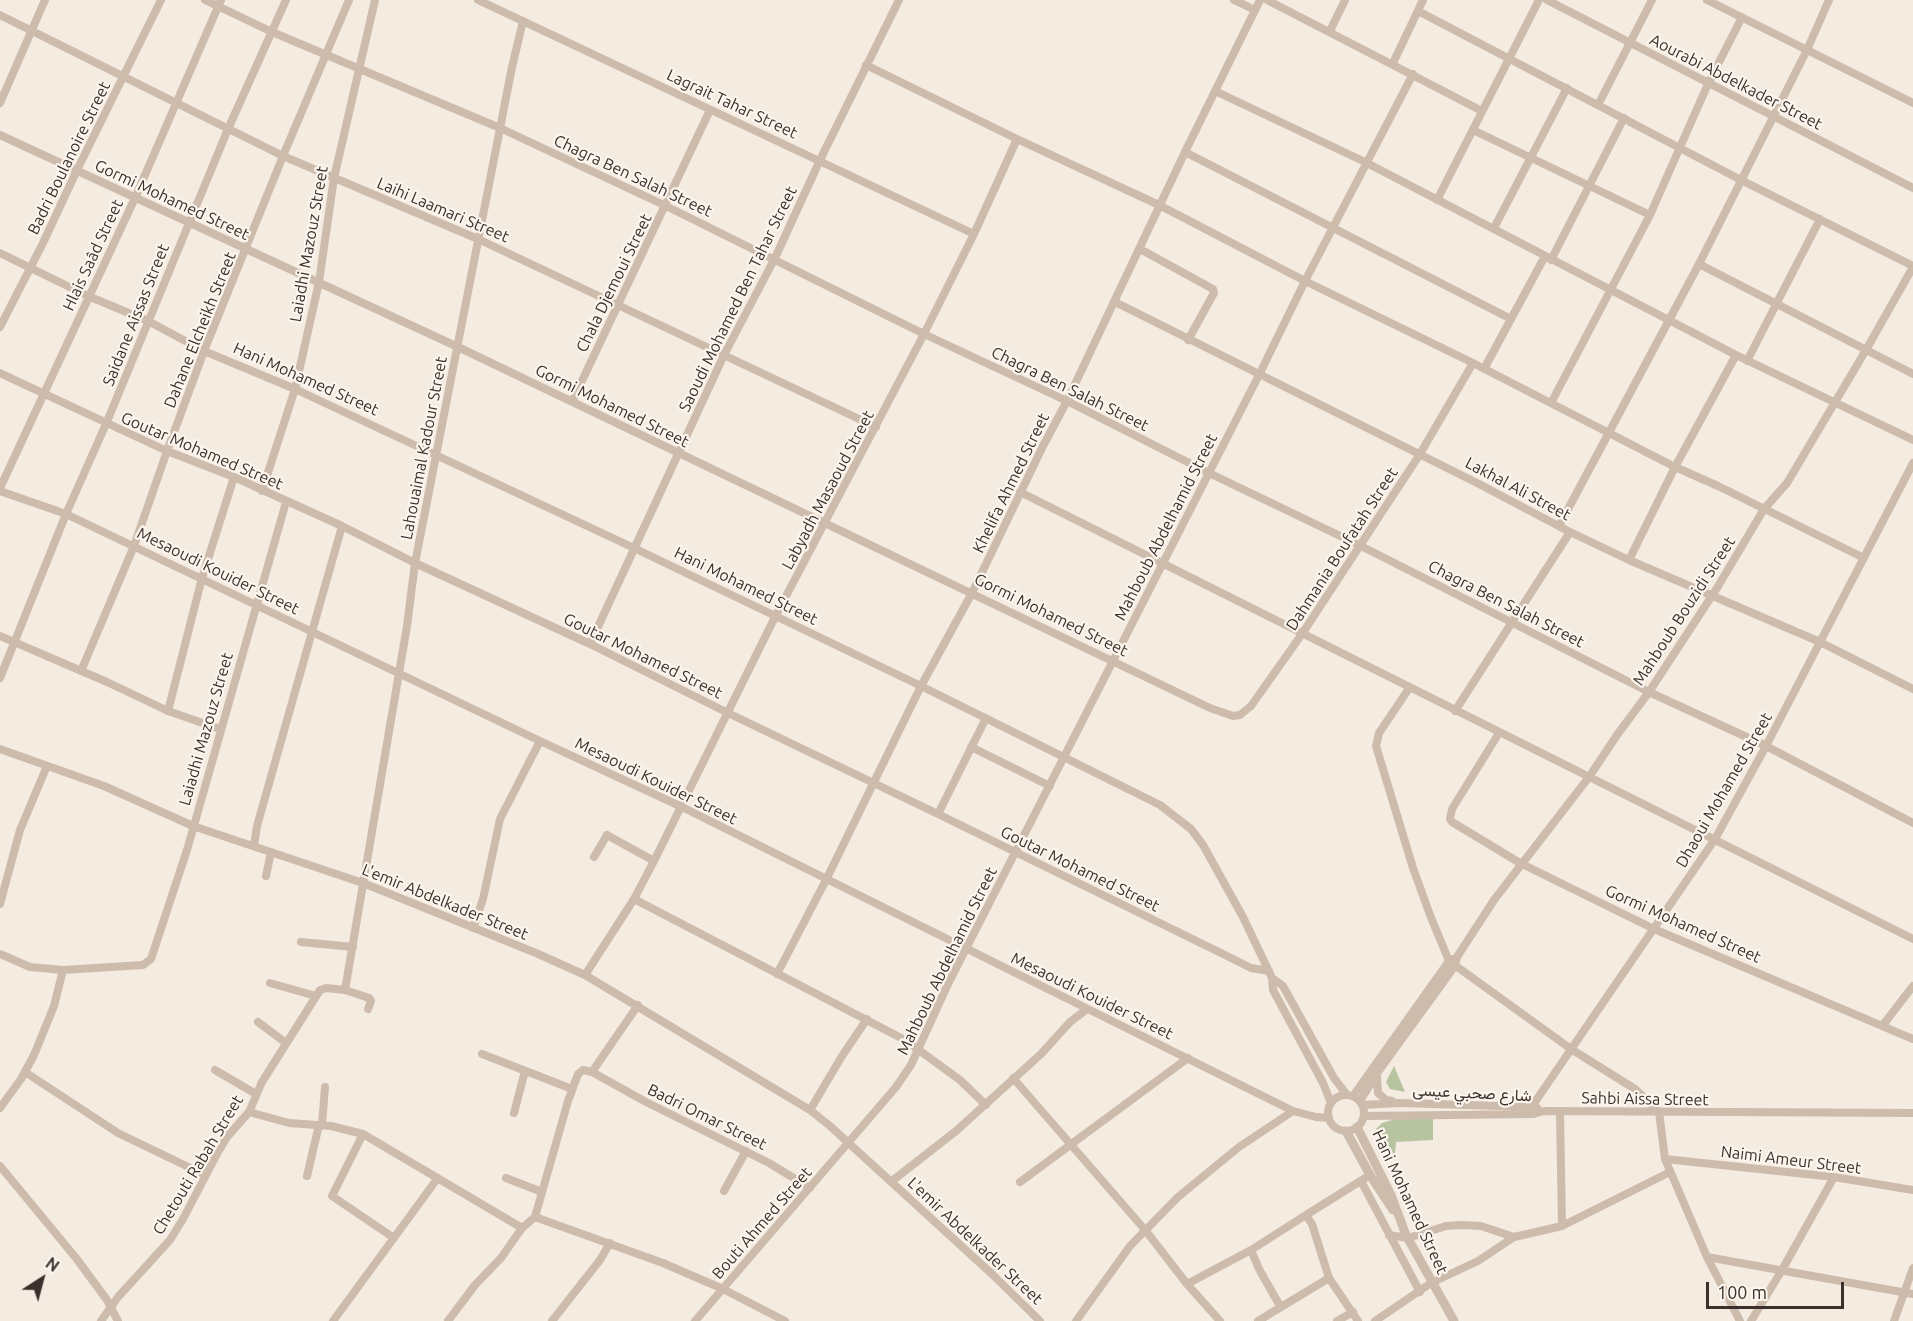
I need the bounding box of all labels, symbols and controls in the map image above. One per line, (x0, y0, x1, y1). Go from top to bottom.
street label: Aourabi Abdelkader Street (1647, 30, 1825, 134)
street label: Lagrait Tahar Street (664, 65, 800, 143)
street label: Badri Boulanoire Street (24, 78, 114, 238)
street label: Chagra Ben Salah Street (551, 131, 715, 221)
street label: Gormi Mohamed Street (92, 156, 252, 244)
street label: Laiadhi Mazouz Street (286, 165, 332, 323)
street label: Laihi Laamari Street (374, 173, 512, 247)
street label: Saoudi Mohamed Ben Tahar Street (675, 183, 801, 415)
street label: Hlais Saâd Street (59, 196, 127, 314)
street label: Chala Djemoui Street (572, 211, 656, 355)
street label: Saidane Aissas Street (99, 241, 173, 389)
street label: Dahane Elcheikh Street (160, 249, 240, 411)
street label: Hani Mohamed Street (230, 338, 382, 420)
street label: Chagra Ben Salah Street (988, 343, 1152, 435)
street label: Lahouaimal Kadour Street (397, 355, 451, 541)
street label: Gormi Mohamed Street (532, 360, 692, 452)
street label: Labyadh Masaoud Street (778, 407, 878, 573)
street label: Goutar Mohamed Street (118, 408, 286, 494)
street label: Khelifa Ahmed Street (969, 410, 1053, 556)
street label: Mahboub Abdelhamid Street (1110, 430, 1222, 624)
street label: Lakhal Ali Street (1462, 453, 1574, 525)
street label: Dahmania Boufatah Street (1282, 464, 1402, 634)
street label: Mesaoudi Kouider Street (134, 523, 302, 619)
street label: Mahboub Bouzidi Street (1629, 533, 1739, 689)
street label: Hani Mohamed Street (671, 543, 821, 629)
street label: Chagra Ben Salah Street (1425, 556, 1587, 652)
street label: Gormi Mohamed Street (971, 569, 1131, 661)
street label: Goutar Mohamed Street (560, 609, 726, 703)
street label: Laiadhi Mazouz Street (175, 650, 237, 808)
street label: Dhaoui Mohamed Street (1672, 709, 1776, 871)
street label: Mesaoudi Kouider Street (572, 733, 740, 829)
street label: Goutar Mohamed Street (997, 822, 1163, 916)
street label: L'emir Abdelkader Street (359, 860, 531, 944)
street label: Mahboub Abdelhamid Street (893, 864, 1001, 1058)
street label: Gormi Mohamed Street (1602, 881, 1764, 967)
street label: Mesaoudi Kouider Street (1008, 948, 1176, 1044)
street label: Badri Omar Street (644, 1080, 770, 1154)
street label: شارع صحبي عيسى (1412, 1080, 1532, 1106)
street label: Sahbi Aissa Street (1581, 1088, 1709, 1110)
street label: Chetouti Rabah Street (149, 1092, 247, 1238)
street label: Hani Mohamed Street (1368, 1127, 1452, 1277)
street label: Naimi Ameur Street (1720, 1142, 1862, 1178)
street label: Bouti Ahmed Street (708, 1163, 816, 1283)
street label: L'emir Abdelkader Street (904, 1173, 1046, 1309)
north arrow (12, 1249, 72, 1309)
text: N (42, 1254, 63, 1275)
scale bar (1709, 1270, 1847, 1308)
text: 100 m (1717, 1282, 1767, 1302)

